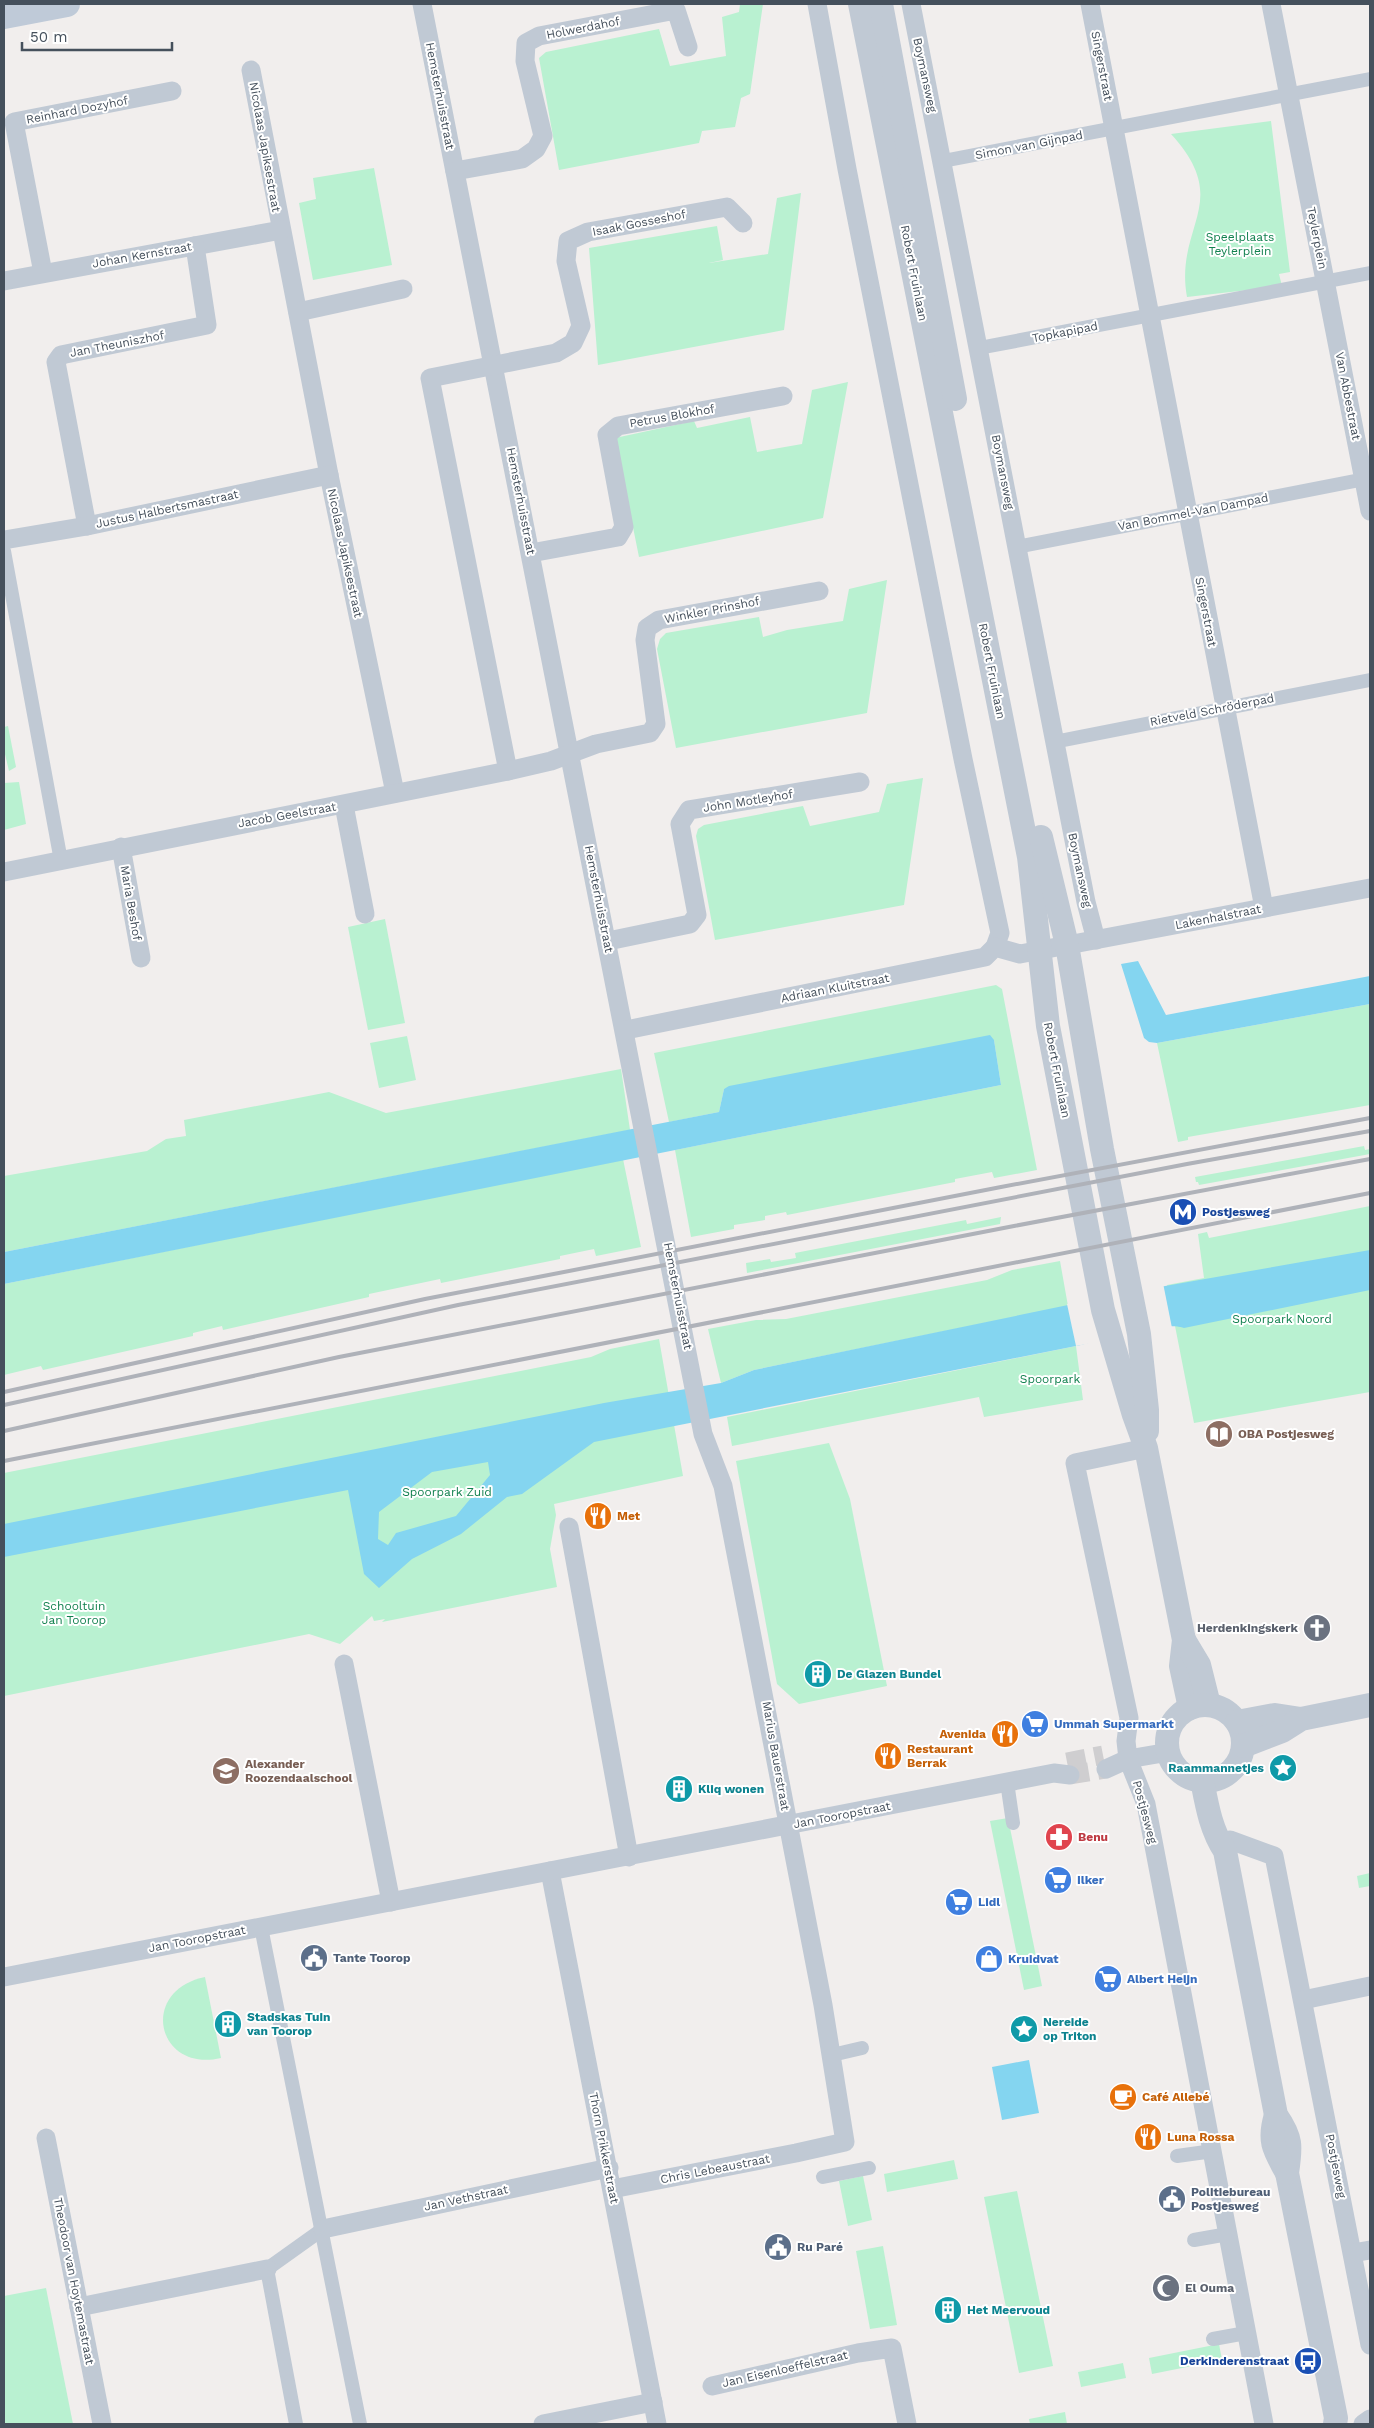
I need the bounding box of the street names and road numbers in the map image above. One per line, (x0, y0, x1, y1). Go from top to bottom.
street label: Holwerdahof (545, 14, 621, 42)
street label: Singerstraat (1088, 30, 1116, 102)
street label: Boymansweg (910, 36, 940, 114)
street label: Hemsterhuisstraat (423, 41, 457, 151)
street label: Nicolaas Japiksestraat (247, 81, 283, 213)
street label: Reinhard Dozyhof (25, 93, 129, 127)
street label: Simon van Gijnpad (974, 128, 1084, 162)
street label: Teylerplein (1304, 206, 1330, 270)
street label: Isaak Gosseshof (591, 207, 687, 239)
street label: Robert Fruinlaan (898, 224, 930, 322)
street label: Johan Kernstraat (91, 239, 193, 271)
street label: Topkapipad (1031, 319, 1099, 345)
street label: Jan Theuniszhof (69, 328, 166, 360)
street label: Van Abbestraat (1333, 351, 1363, 441)
street label: Petrus Blokhof (628, 402, 716, 430)
street label: Boymansweg (989, 433, 1017, 511)
street label: Hemsterhuisstraat (504, 446, 538, 556)
street label: Justus Halbertsmastraat (94, 487, 240, 531)
street label: Nicolaas Japiksestraat (324, 487, 366, 619)
street label: Van Bommel-Van Dampad (1117, 491, 1269, 533)
street label: Singerstraat (1192, 576, 1220, 648)
street label: Winkler Prinshof (663, 594, 761, 626)
street label: Robert Fruinlaan (976, 622, 1008, 720)
street label: Rietveld Schröderpad (1149, 691, 1275, 729)
street label: John Motleyhof (702, 787, 794, 815)
street label: Jacob Geelstraat (237, 799, 337, 831)
street label: Boymansweg (1065, 831, 1095, 909)
street label: Hemsterhuisstraat (582, 844, 616, 954)
street label: Maria Beshof (118, 864, 145, 942)
street label: Lakenhalstraat (1174, 902, 1262, 932)
street label: Adriaan Kluitstraat (780, 971, 890, 1005)
street label: Robert Fruinlaan (1041, 1021, 1073, 1119)
street label: Hemsterhuisstraat (661, 1241, 695, 1351)
street label: Marius Bauerstraat (759, 1700, 793, 1812)
street label: Postjesweg (1130, 1779, 1160, 1846)
street label: Jan Tooropstraat (792, 1799, 892, 1831)
street label: Jan Tooropstraat (147, 1923, 247, 1955)
street label: Thorn Prikkerstraat (586, 2091, 622, 2205)
street label: Postjesweg (1323, 2133, 1349, 2200)
street label: Chris Lebeaustraat (659, 2152, 771, 2186)
street label: Jan Vethstraat (423, 2182, 509, 2214)
street label: Theodoor van Hoytemastraat (51, 2196, 97, 2366)
street label: Jan Eisenloeffelstraat (721, 2348, 849, 2390)

